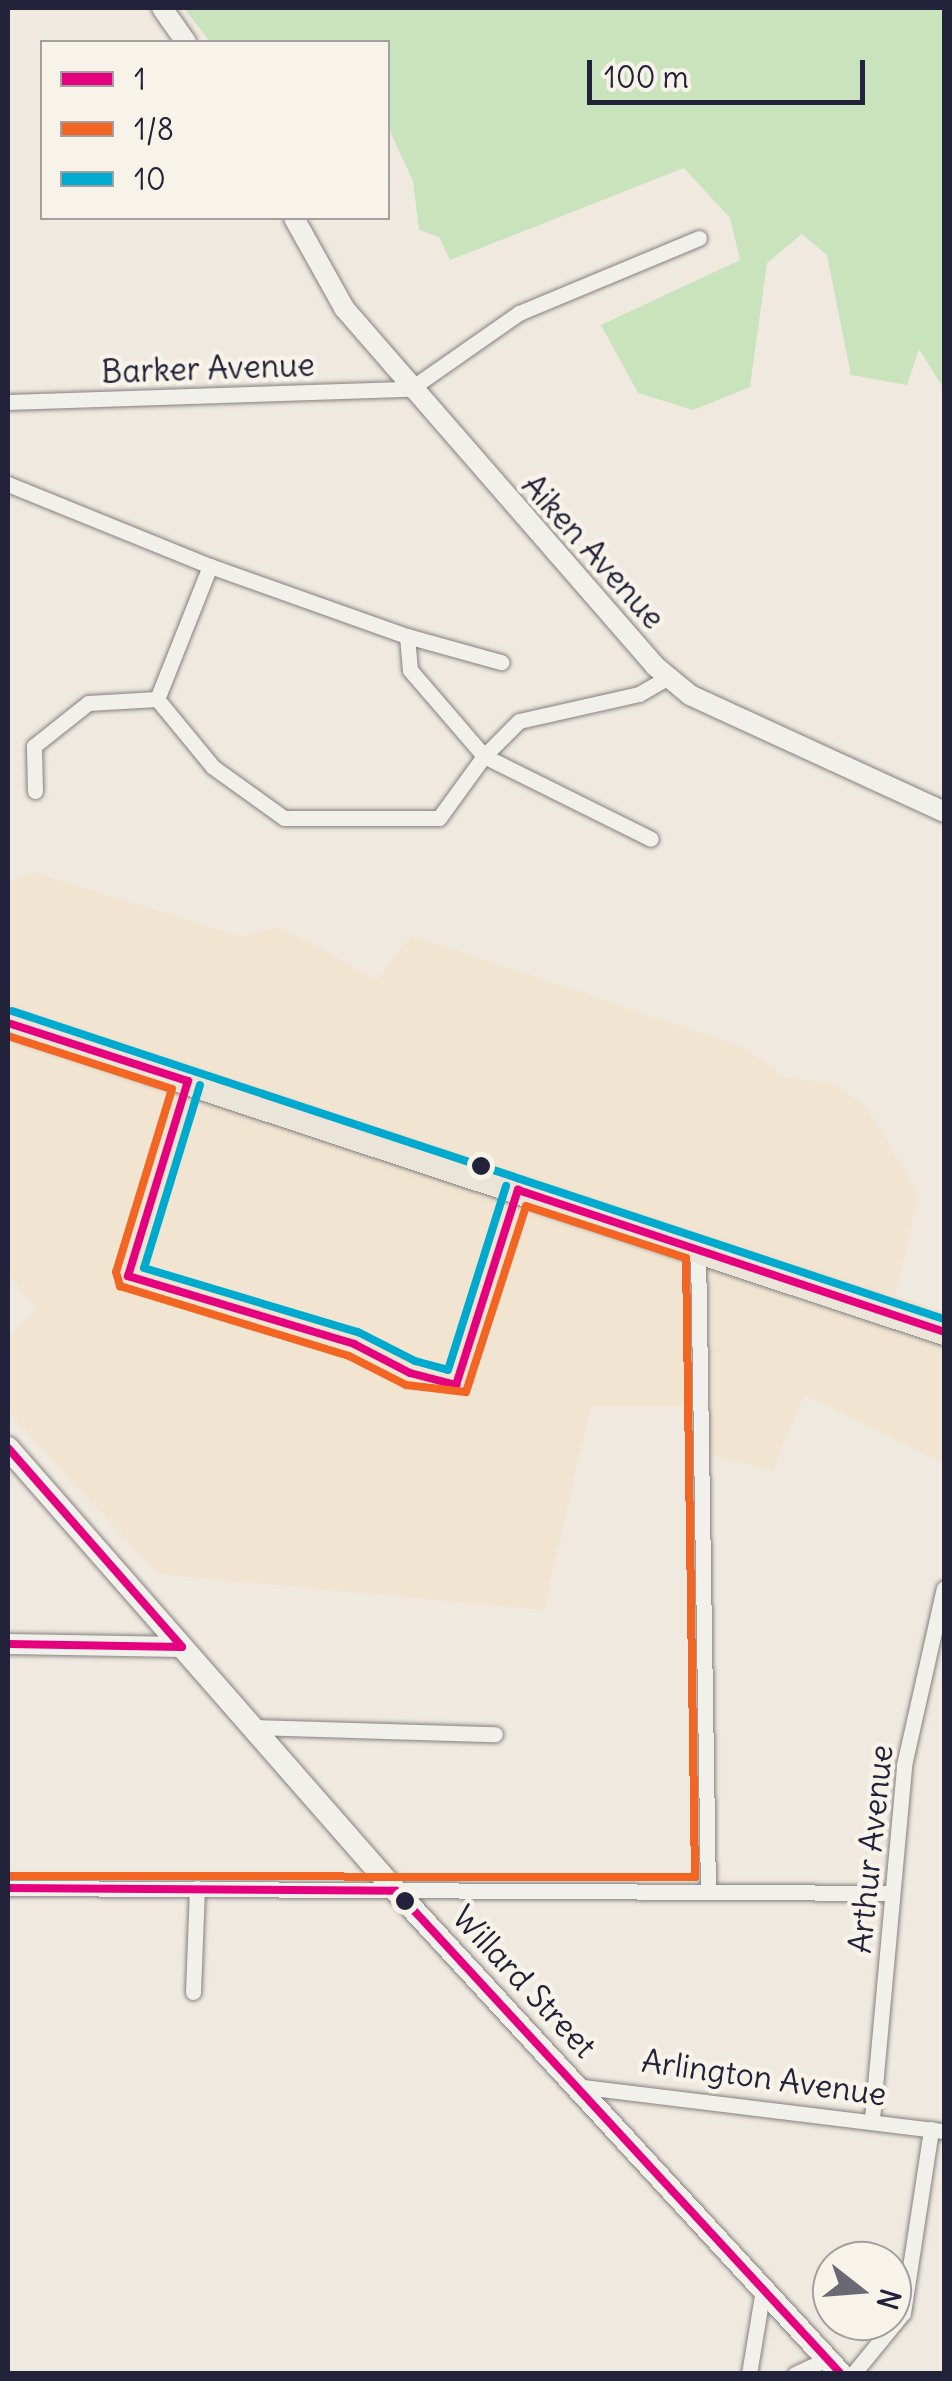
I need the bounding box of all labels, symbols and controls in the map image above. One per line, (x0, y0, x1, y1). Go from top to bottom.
legend (40, 40, 390, 220)
scale bar (592, 40, 870, 102)
text: 100 m (604, 58, 689, 96)
text: 1 (134, 60, 146, 98)
text: 1/8 (134, 110, 174, 148)
text: 10 (134, 160, 166, 198)
street label: Barker Avenue (101, 346, 315, 392)
street label: Aiken Avenue (514, 467, 672, 637)
unlabelled marker (471, 1156, 491, 1176)
street label: Arthur Avenue (841, 1743, 901, 1955)
unlabelled marker (395, 1891, 415, 1911)
street label: Willard Street (444, 1898, 604, 2066)
street label: Arlington Avenue (639, 2042, 889, 2114)
north arrow (812, 2241, 912, 2341)
text: N (869, 2285, 909, 2314)

